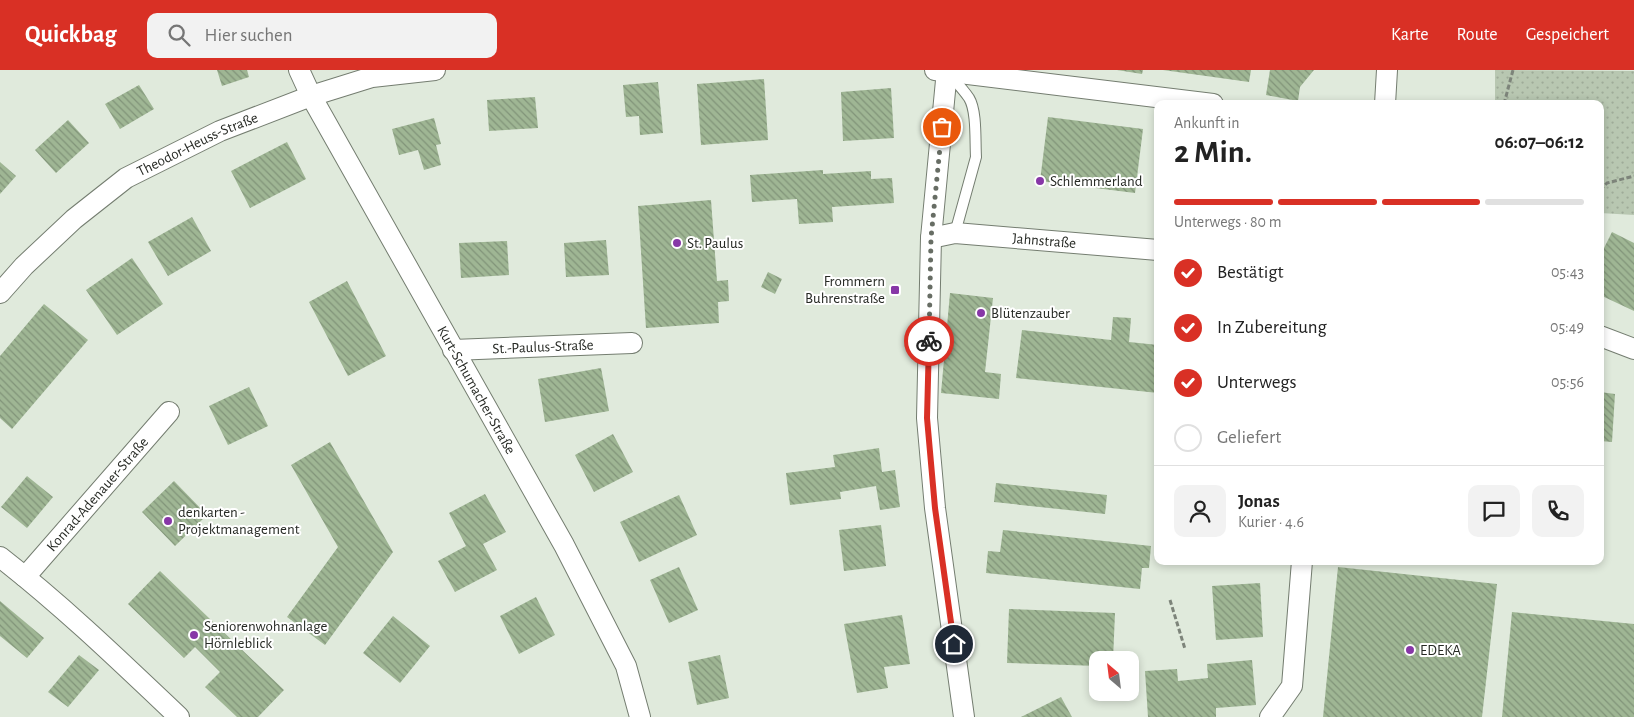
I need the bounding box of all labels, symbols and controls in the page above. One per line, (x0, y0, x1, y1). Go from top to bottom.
search box (147, 13, 497, 58)
icon: search (165, 21, 193, 49)
text: Quickbag (25, 23, 117, 47)
text: Hier suchen (205, 26, 293, 45)
text: Karte (1391, 26, 1428, 44)
text: Route (1456, 26, 1498, 44)
text: Gespeichert (1526, 26, 1609, 44)
pin (921, 106, 963, 148)
street label: Theodor-Heuss-Straße (135, 110, 260, 179)
icon: bag (928, 113, 956, 141)
text: Ankunft in (1174, 115, 1240, 131)
text: 06:07–06:12 (1494, 133, 1584, 152)
text: 2 Min. (1174, 136, 1252, 168)
place label: Schlemmerland (1050, 174, 1143, 189)
marker: Schlemmerland (1034, 175, 1046, 187)
text: Unterwegs · 80 m (1174, 214, 1281, 230)
street label: Jahnstraße (1012, 231, 1077, 251)
place label: St. Paulus (687, 236, 743, 251)
marker: St. Paulus (671, 237, 683, 249)
icon: check (1174, 259, 1202, 287)
text: Bestätigt (1217, 263, 1284, 282)
text: 05:43 (1551, 264, 1584, 280)
place label: Frommern Buhrenstraße (805, 274, 885, 306)
marker: Frommern Buhrenstraße (889, 284, 901, 296)
place label: Blütenzauber (991, 306, 1070, 321)
marker: Blütenzauber (975, 307, 987, 319)
icon: check (1174, 314, 1202, 342)
courier (904, 316, 954, 366)
text: In Zubereitung (1217, 318, 1327, 337)
text: 05:49 (1550, 319, 1584, 335)
street label: Kurt-Schumacher-Straße (434, 323, 518, 457)
icon: bike (915, 327, 943, 355)
street label: St.-Paulus-Straße (492, 338, 594, 356)
icon: check (1174, 369, 1202, 397)
text: Unterwegs (1217, 373, 1297, 392)
text: 05:56 (1551, 374, 1584, 390)
text: Geliefert (1217, 428, 1281, 447)
street label: Konrad-Adenauer-Straße (44, 434, 151, 554)
button: person (1174, 485, 1226, 537)
button: chat (1468, 485, 1520, 537)
button: phone (1532, 485, 1584, 537)
text: Jonas (1238, 492, 1280, 511)
place label: denkarten - Projektmanagement (178, 505, 300, 537)
text: Kurier · 4.6 (1238, 514, 1304, 530)
marker: denkarten - Projektmanagement (162, 515, 174, 527)
place label: Seniorenwohnanlage Hörnleblick (204, 619, 328, 651)
pin (933, 623, 975, 665)
marker: Seniorenwohnanlage Hörnleblick (188, 629, 200, 641)
icon: home (940, 630, 968, 658)
place label: EDEKA (1420, 643, 1461, 658)
marker: EDEKA (1404, 644, 1416, 656)
north arrow (1089, 651, 1139, 701)
map controls (1089, 651, 1139, 701)

